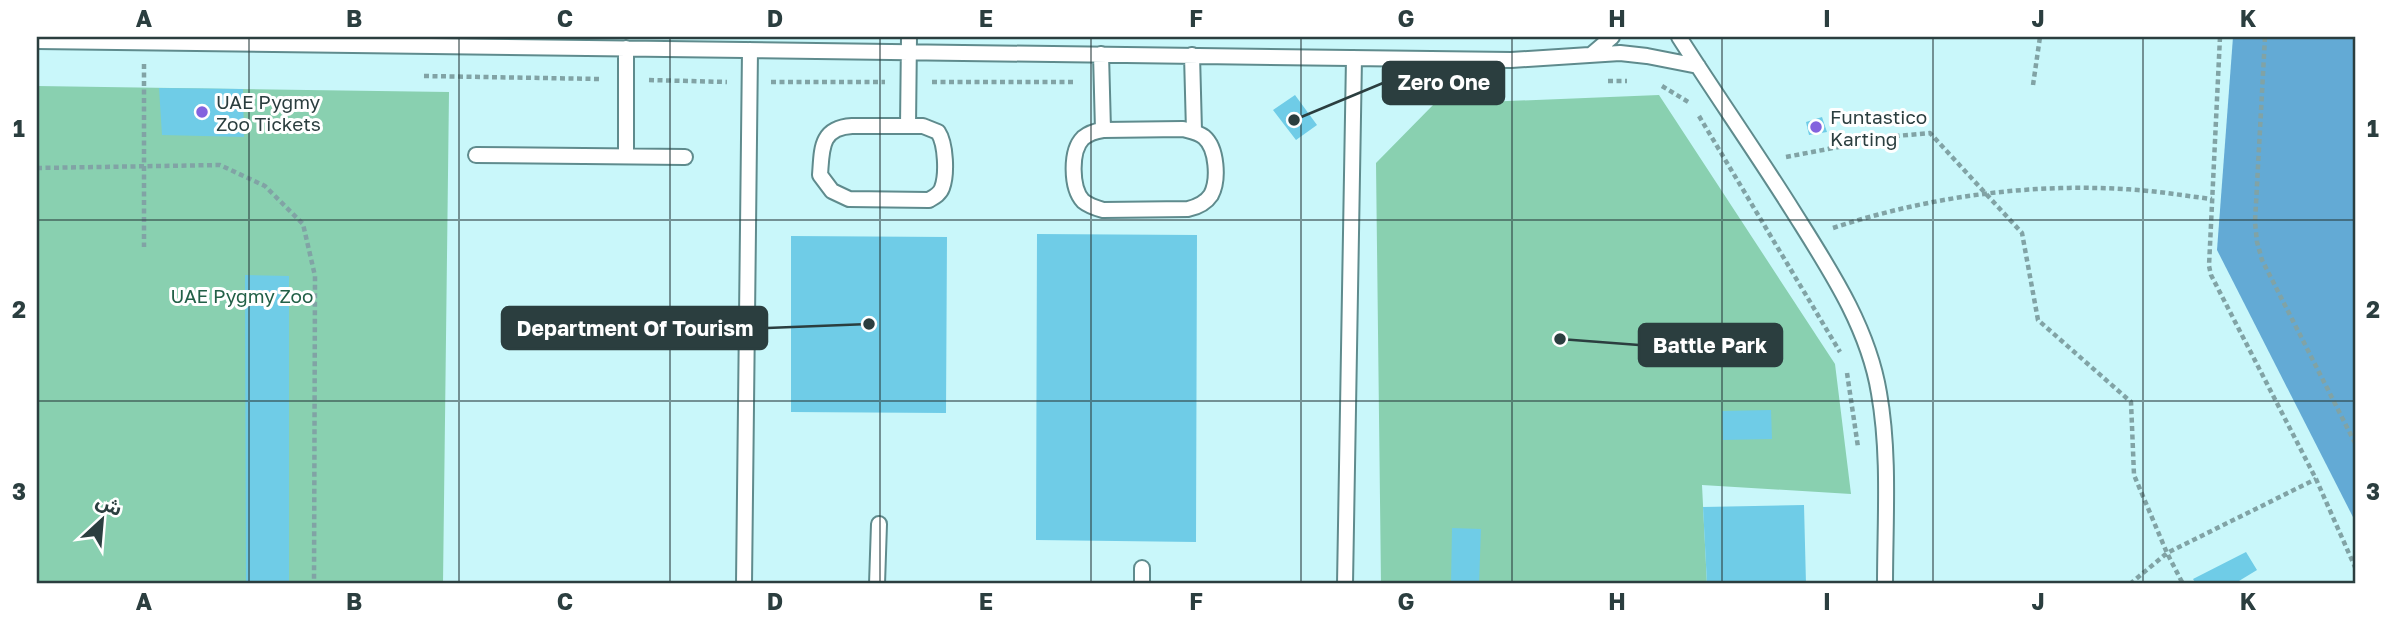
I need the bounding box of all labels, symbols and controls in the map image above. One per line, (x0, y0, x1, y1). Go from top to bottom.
text: A (136, 4, 153, 32)
text: B (346, 4, 362, 32)
text: C (557, 4, 573, 32)
text: D (767, 4, 783, 32)
text: E (979, 4, 993, 32)
text: F (1189, 4, 1203, 32)
text: G (1398, 4, 1414, 32)
text: H (1608, 4, 1626, 32)
text: I (1823, 4, 1831, 32)
text: J (2031, 4, 2045, 32)
text: K (2240, 4, 2257, 32)
callout: Zero One (1383, 62, 1504, 104)
text: Zero One (1398, 69, 1490, 95)
place label: UAE Pygmy Zoo Tickets (216, 90, 321, 135)
marker: UAE Pygmy Zoo Tickets (194, 104, 210, 120)
place label: Funtastico Karting (1830, 105, 1927, 150)
text: 1 (13, 114, 25, 142)
text: 1 (2367, 114, 2379, 142)
marker: Funtastico Karting (1808, 119, 1824, 135)
park label: UAE Pygmy Zoo (171, 284, 313, 307)
text: 2 (12, 295, 26, 323)
text: 2 (2366, 295, 2380, 323)
callout: Department Of Tourism (502, 307, 767, 349)
text: Department Of Tourism (517, 315, 753, 341)
callout: Battle Park (1639, 324, 1782, 366)
text: Battle Park (1653, 332, 1767, 358)
text: 3 (12, 477, 26, 505)
text: 3 (2366, 477, 2380, 505)
north arrow (66, 484, 136, 554)
text: ش (93, 488, 126, 520)
text: A (136, 587, 153, 615)
text: B (346, 587, 362, 615)
text: C (557, 587, 573, 615)
text: D (767, 587, 783, 615)
text: E (979, 587, 993, 615)
text: F (1189, 587, 1203, 615)
text: G (1398, 587, 1414, 615)
text: H (1608, 587, 1626, 615)
text: I (1823, 587, 1831, 615)
text: J (2031, 587, 2045, 615)
text: K (2240, 587, 2257, 615)

